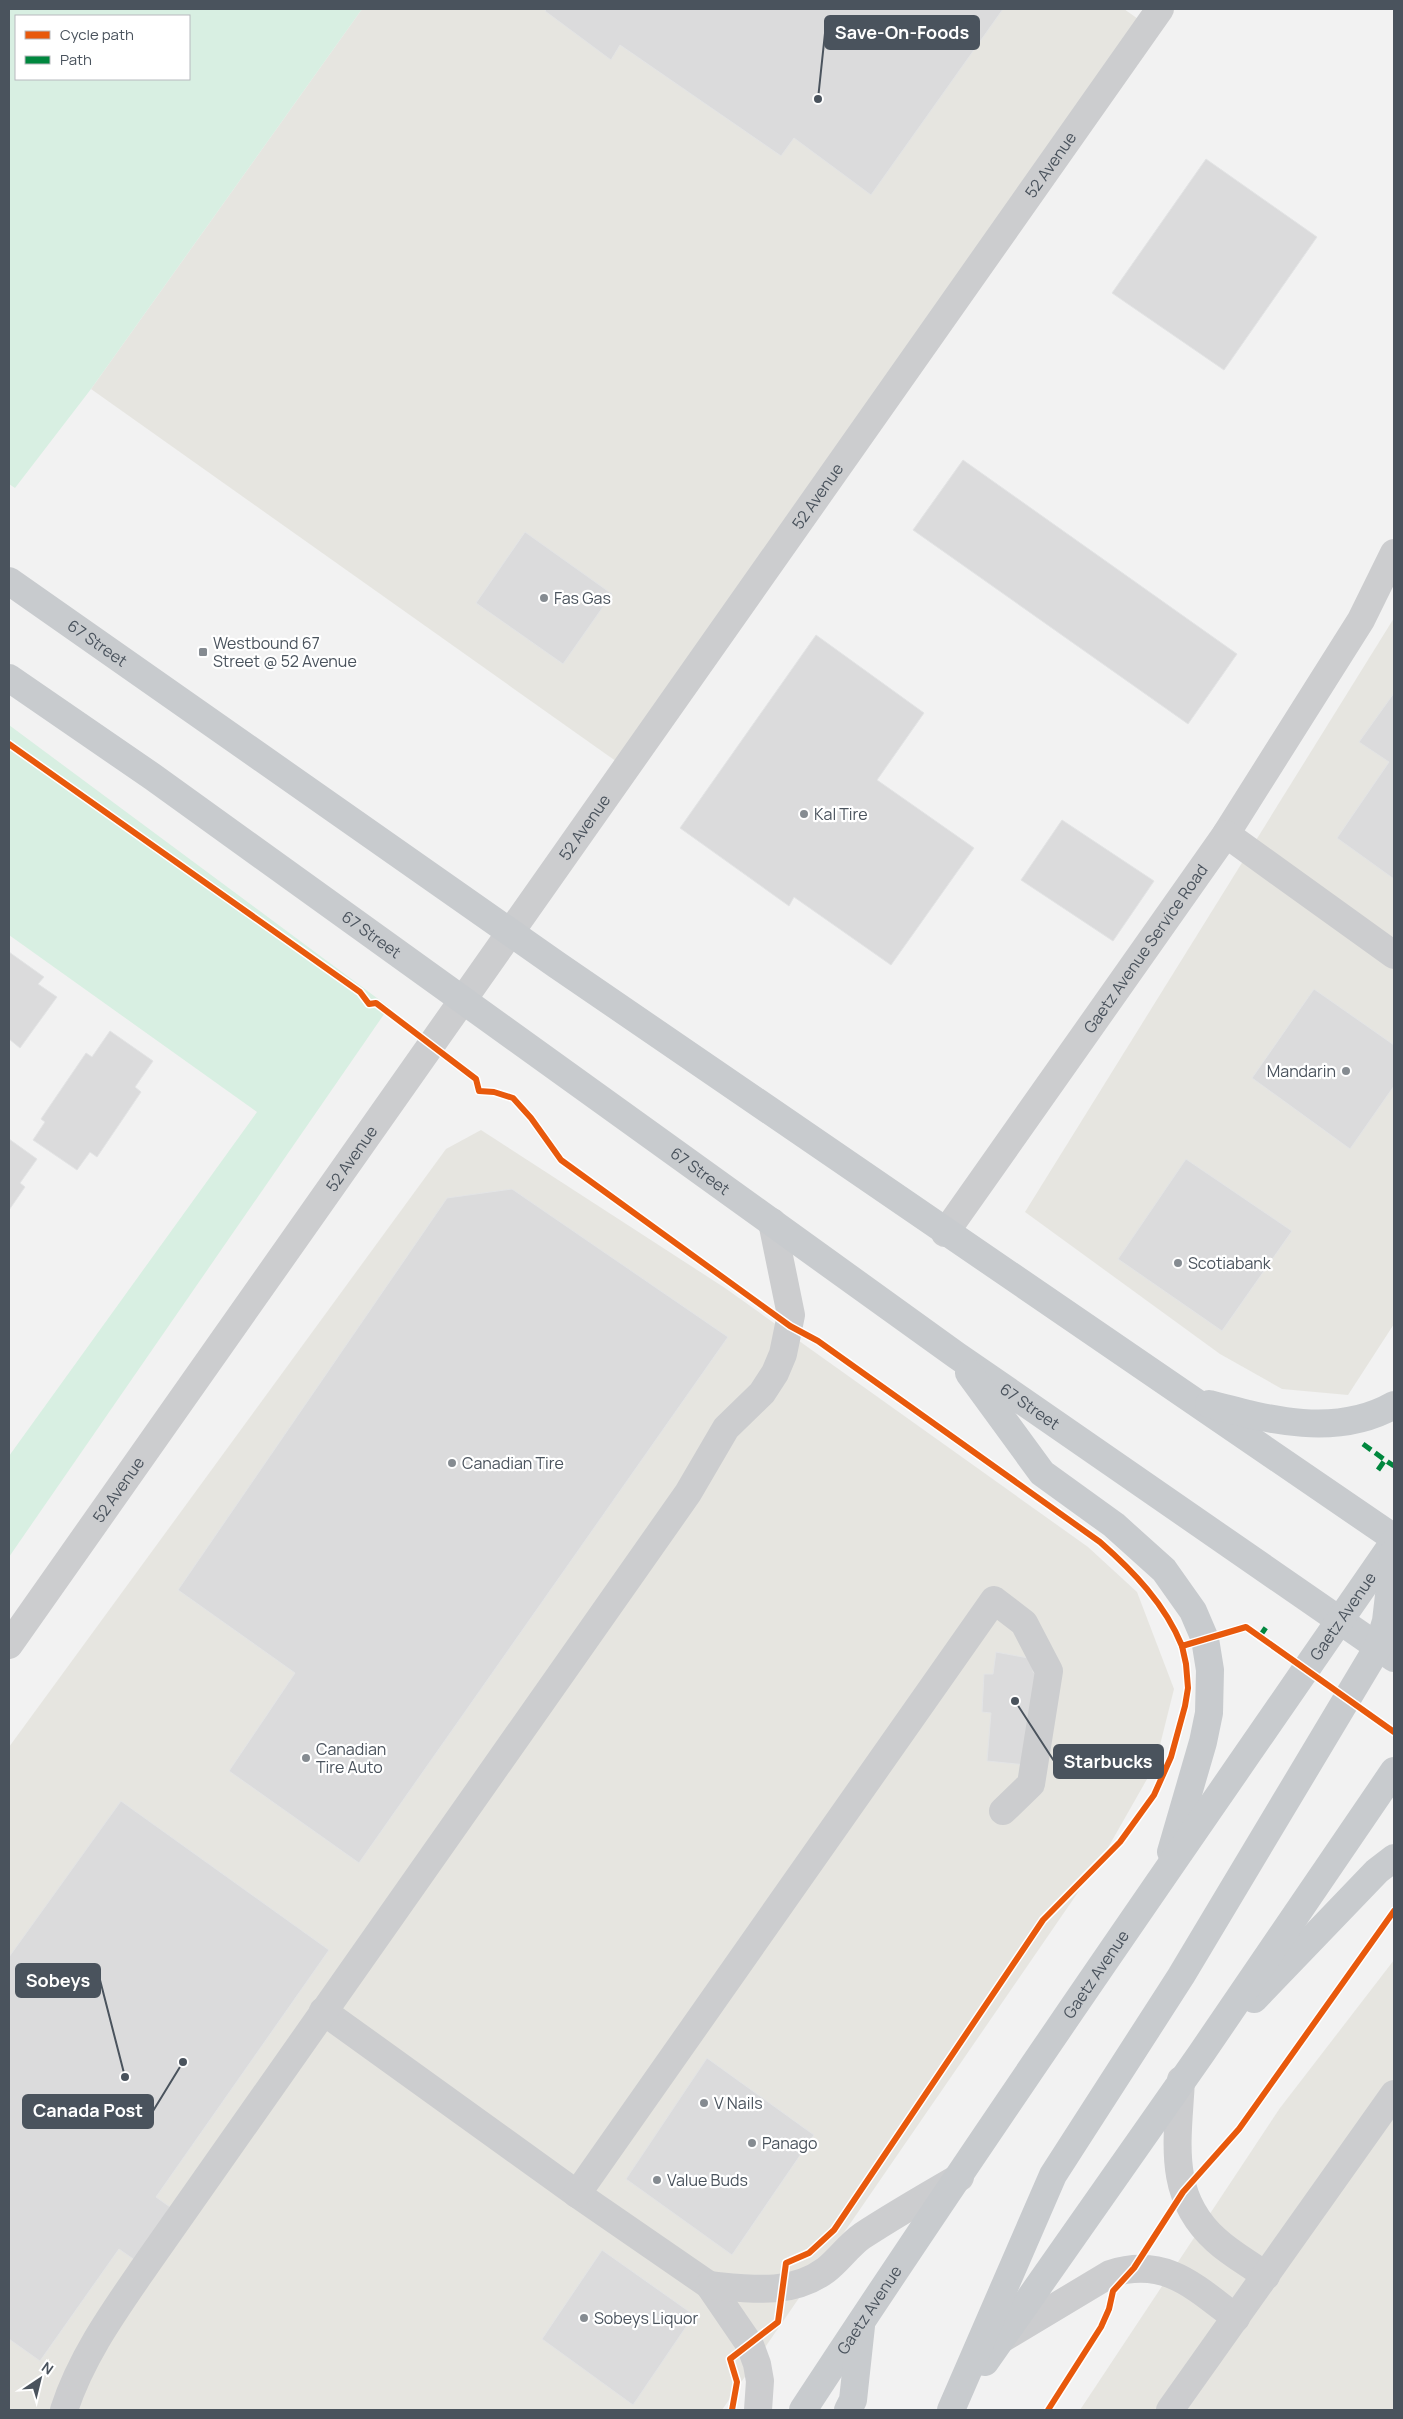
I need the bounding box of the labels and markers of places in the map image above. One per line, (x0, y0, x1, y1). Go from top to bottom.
callout: Save-On-Foods (825, 16, 979, 49)
place label: Fas Gas (554, 587, 611, 609)
marker: Fas Gas (538, 592, 550, 604)
place label: Westbound 67 Street @ 52 Avenue (213, 632, 357, 672)
marker: Westbound 67 Street @ 52 Avenue (197, 646, 209, 658)
place label: Kal Tire (814, 803, 868, 825)
marker: Kal Tire (798, 808, 810, 820)
place label: Mandarin (1267, 1060, 1336, 1082)
marker: Mandarin (1340, 1065, 1352, 1077)
place label: Scotiabank (1188, 1252, 1272, 1274)
marker: Scotiabank (1172, 1257, 1184, 1269)
place label: Canadian Tire (462, 1452, 564, 1474)
marker: Canadian Tire (446, 1457, 458, 1469)
place label: Canadian Tire Auto (316, 1738, 386, 1778)
callout: Starbucks (1054, 1745, 1163, 1778)
marker: Canadian Tire Auto (300, 1752, 312, 1764)
callout: Sobeys (16, 1964, 100, 1997)
place label: V Nails (714, 2092, 763, 2114)
callout: Canada Post (23, 2095, 153, 2128)
marker: V Nails (698, 2097, 710, 2109)
place label: Panago (762, 2132, 818, 2154)
marker: Panago (746, 2137, 758, 2149)
place label: Value Buds (667, 2169, 748, 2191)
marker: Value Buds (651, 2174, 663, 2186)
place label: Sobeys Liquor (594, 2307, 698, 2329)
marker: Sobeys Liquor (578, 2312, 590, 2324)

